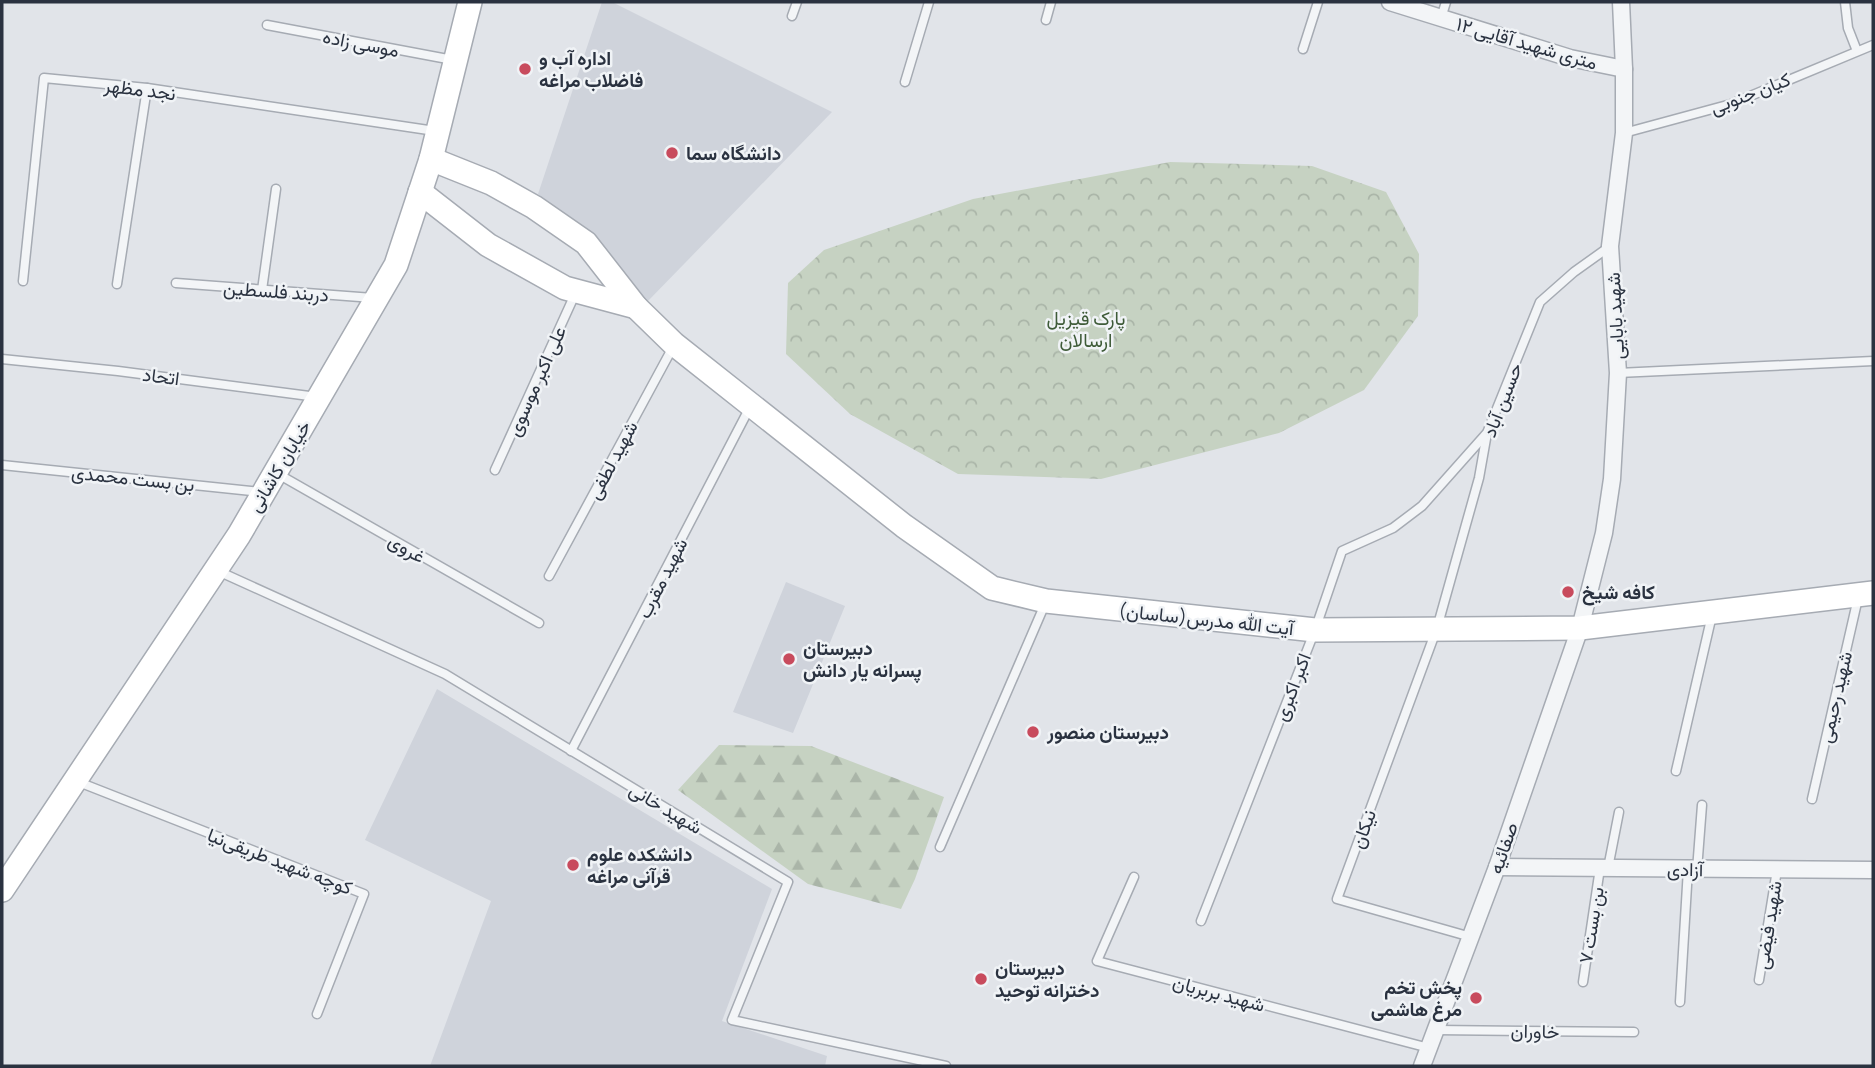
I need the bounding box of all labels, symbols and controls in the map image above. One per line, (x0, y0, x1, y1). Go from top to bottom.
street label: ۱۲ متری شهید آقایی (1453, 10, 1601, 76)
street label: موسی زاده (321, 23, 401, 63)
place label: اداره آب و فاضلاب مراغه (539, 45, 643, 93)
marker: اداره آب و فاضلاب مراغه (517, 61, 533, 77)
street label: کیان جنوبی (1706, 66, 1794, 120)
street label: نجد مظهر (102, 72, 177, 106)
place label: دانشگاه سما (686, 140, 781, 166)
marker: دانشگاه سما (664, 145, 680, 161)
street label: شهید بابایی (1600, 272, 1630, 360)
street label: دربند فلسطین (222, 274, 330, 308)
park label: پارک قیزیل ارسالان (1047, 305, 1125, 353)
street label: علی اکبر موسوی (500, 322, 572, 440)
street label: حسین آباد (1476, 359, 1528, 441)
street label: اتحاد (141, 361, 181, 391)
street label: خیابان کاشانی (241, 415, 317, 517)
street label: شهید لطفی (580, 416, 644, 504)
street label: بن بست محمدی (70, 459, 196, 497)
street label: غروی (384, 527, 430, 569)
street label: شهید مقرب (631, 533, 693, 623)
place label: کافه شیخ (1582, 579, 1655, 606)
marker: کافه شیخ (1560, 584, 1576, 600)
street label: آیت الله مدرس(ساسان) (1117, 597, 1297, 641)
place label: دبیرستان پسرانه یار دانش (803, 635, 922, 684)
street label: اکبر اکبری (1267, 649, 1317, 725)
street label: شهید رحیمی (1812, 649, 1858, 745)
marker: دبیرستان پسرانه یار دانش (781, 651, 797, 667)
place label: دبیرستان منصور (1046, 719, 1169, 745)
marker: دبیرستان منصور (1025, 724, 1041, 740)
street label: شهید خانی (625, 776, 707, 840)
street label: نیکان (1344, 806, 1382, 852)
street label: صفائیه (1482, 819, 1524, 877)
street label: کوچه شهید طریقی‌نیا (203, 821, 356, 902)
place label: دانشکده علوم قرآنی مراغه (587, 841, 692, 889)
street label: آزادی (1667, 856, 1705, 882)
marker: دانشکده علوم قرآنی مراغه (565, 857, 581, 873)
street label: شهید فیضی (1748, 879, 1788, 971)
street label: بن بست ۷ (1572, 885, 1610, 965)
place label: دبیرستان دخترانه توحید (995, 955, 1100, 1003)
street label: شهید بربریان (1170, 968, 1268, 1018)
marker: دبیرستان دخترانه توحید (973, 971, 989, 987)
place label: پخش تخم مرغ هاشمی (1371, 974, 1462, 1022)
marker: پخش تخم مرغ هاشمی (1468, 990, 1484, 1006)
street label: خاوران (1510, 1018, 1560, 1044)

